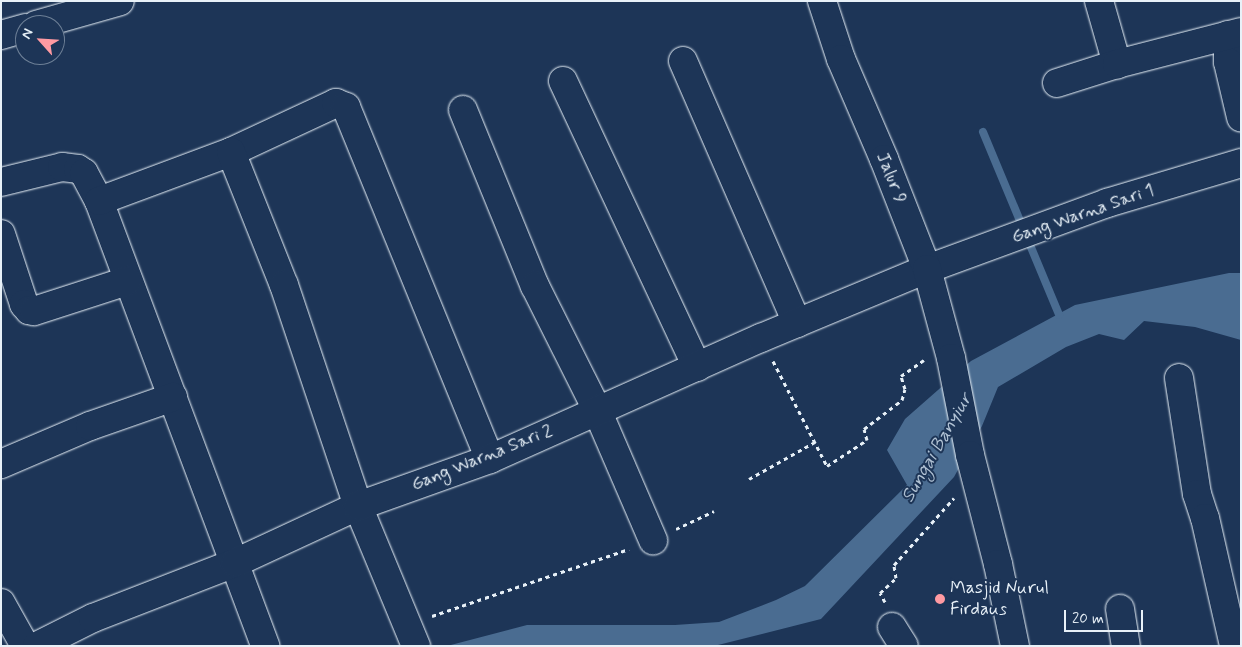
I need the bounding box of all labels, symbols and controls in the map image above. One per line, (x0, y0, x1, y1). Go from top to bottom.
north arrow (15, 15, 65, 65)
text: N (17, 26, 38, 42)
street label: Jalur 9 (871, 149, 911, 207)
street label: Gang Warna Sari 1 (1010, 180, 1156, 248)
water label: Sungai Banyiur (897, 389, 977, 507)
street label: Gang Warna Sari 2 (409, 420, 555, 496)
place label: Masjid Nurul Firdaus (950, 578, 1043, 620)
marker: Masjid Nurul Firdaus (934, 593, 946, 605)
scale bar (1067, 600, 1146, 632)
text: 20 m (1072, 609, 1104, 629)

